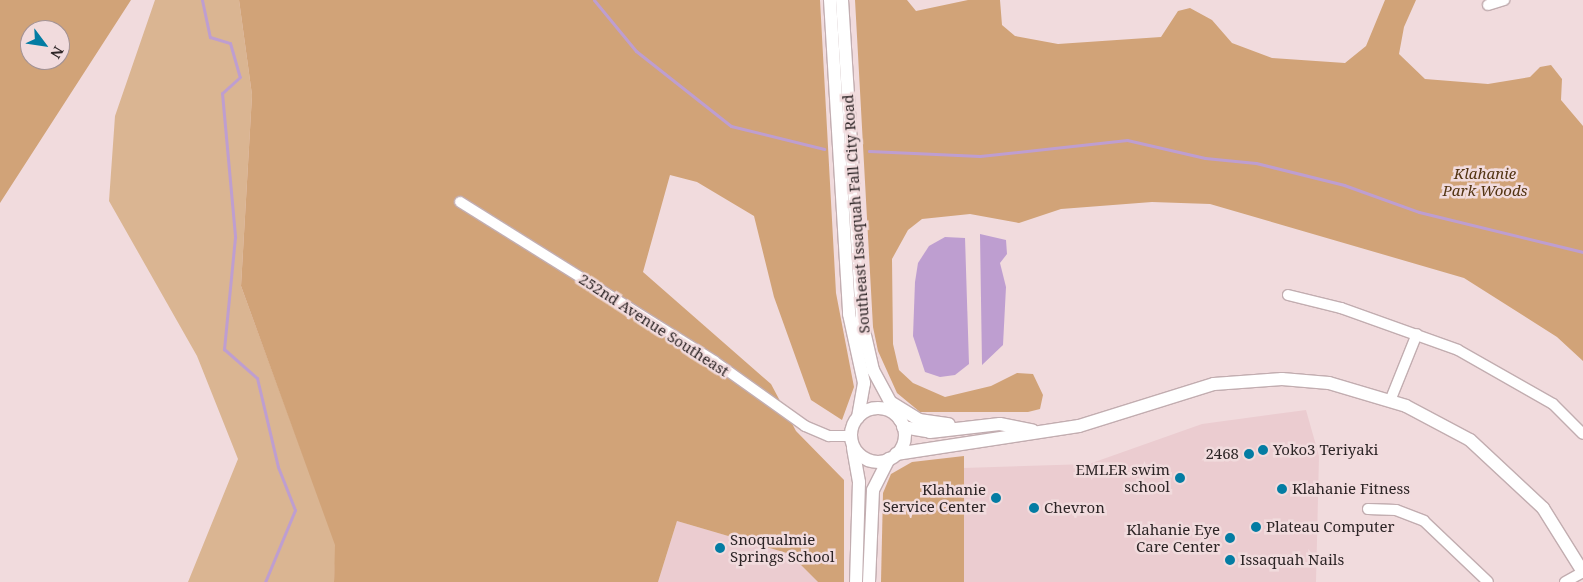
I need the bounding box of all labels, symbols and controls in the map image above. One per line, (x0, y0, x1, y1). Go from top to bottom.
north arrow (20, 20, 70, 70)
text: N (46, 43, 68, 62)
street label: Southeast Issaquah Fall City Road (839, 94, 873, 334)
park label: Klahanie Park Woods (1442, 164, 1528, 199)
street label: 252nd Avenue Southeast (576, 270, 732, 380)
place label: Yoko3 Teriyaki (1273, 441, 1378, 459)
marker: Yoko3 Teriyaki (1257, 444, 1269, 456)
place label: 2468 (1205, 445, 1239, 463)
marker: 2468 (1243, 448, 1255, 460)
place label: EMLER swim school (1075, 460, 1170, 495)
marker: EMLER swim school (1174, 472, 1186, 484)
place label: Klahanie Service Center (883, 480, 986, 515)
place label: Klahanie Fitness (1292, 480, 1410, 498)
marker: Klahanie Fitness (1276, 483, 1288, 495)
marker: Klahanie Service Center (990, 492, 1002, 504)
place label: Chevron (1044, 499, 1105, 517)
marker: Chevron (1028, 502, 1040, 514)
place label: Plateau Computer (1266, 518, 1394, 536)
place label: Klahanie Eye Care Center (1126, 520, 1220, 555)
marker: Plateau Computer (1250, 521, 1262, 533)
place label: Snoqualmie Springs School (730, 530, 835, 565)
marker: Klahanie Eye Care Center (1224, 532, 1236, 544)
marker: Snoqualmie Springs School (714, 542, 726, 554)
place label: Issaquah Nails (1240, 551, 1344, 569)
marker: Issaquah Nails (1224, 554, 1236, 566)

